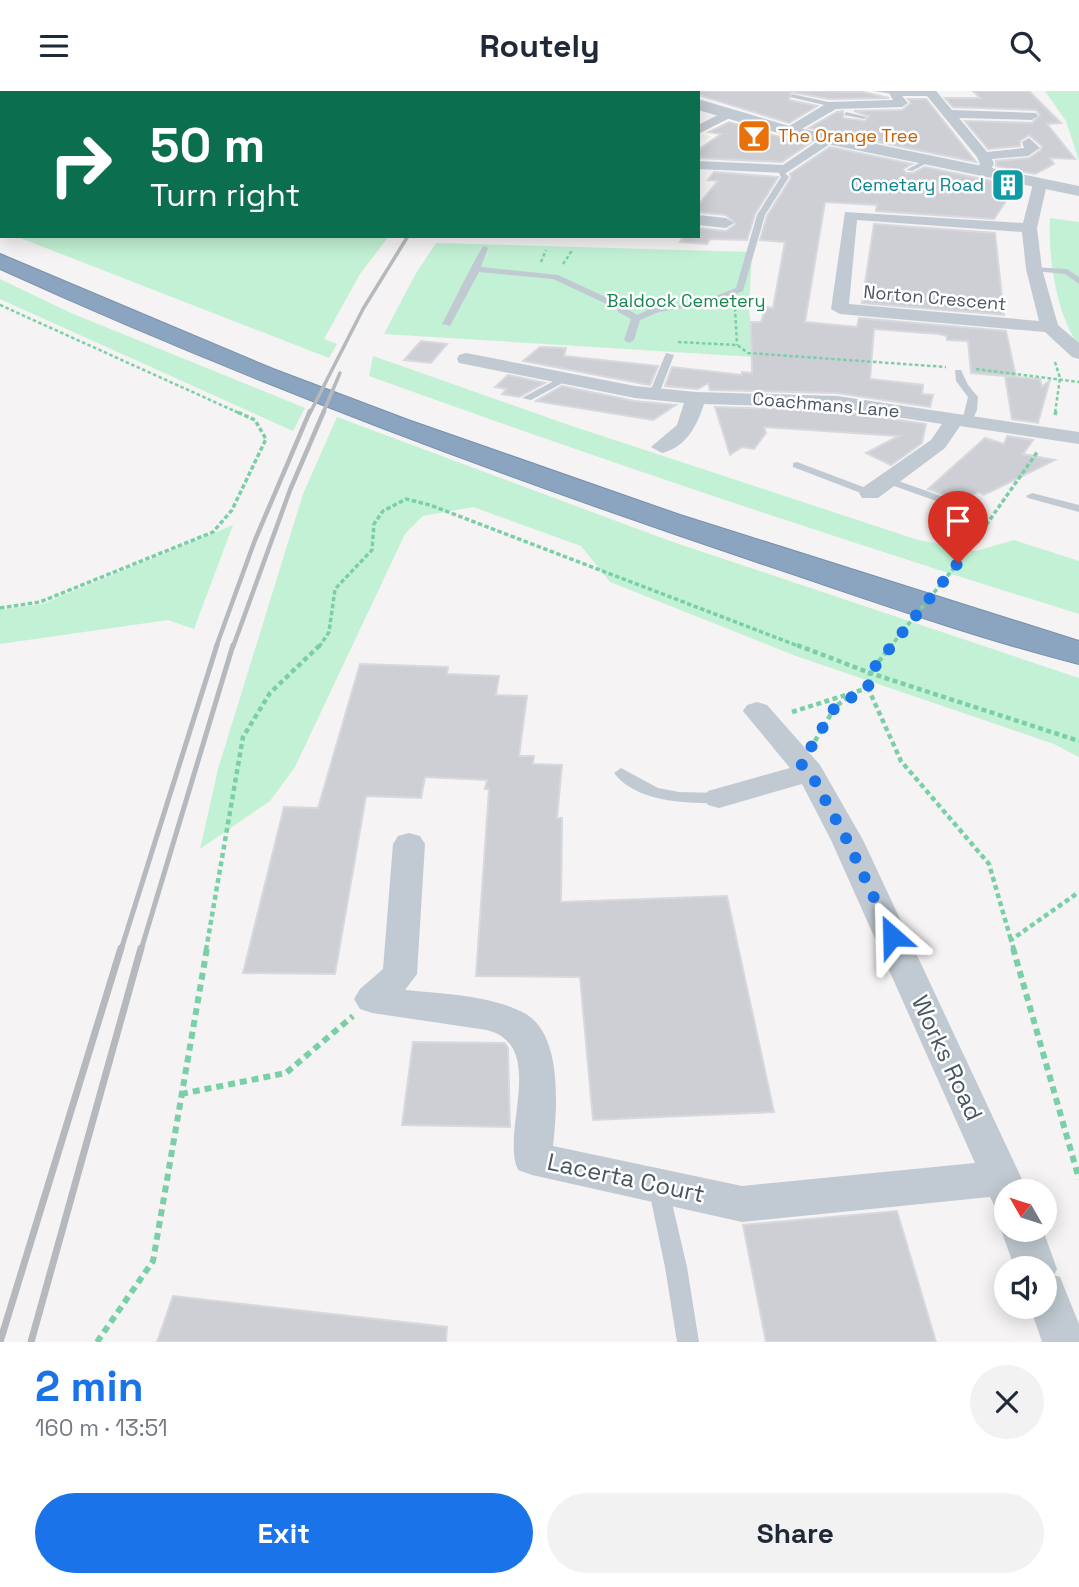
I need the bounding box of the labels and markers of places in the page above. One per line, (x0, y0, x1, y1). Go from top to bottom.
bar icon: The Orange Tree (735, 117, 773, 155)
place label: The Orange Tree (778, 124, 918, 147)
building icon: Cemetary Road (989, 166, 1027, 204)
place label: Cemetary Road (851, 173, 984, 196)
pin (928, 491, 988, 563)

